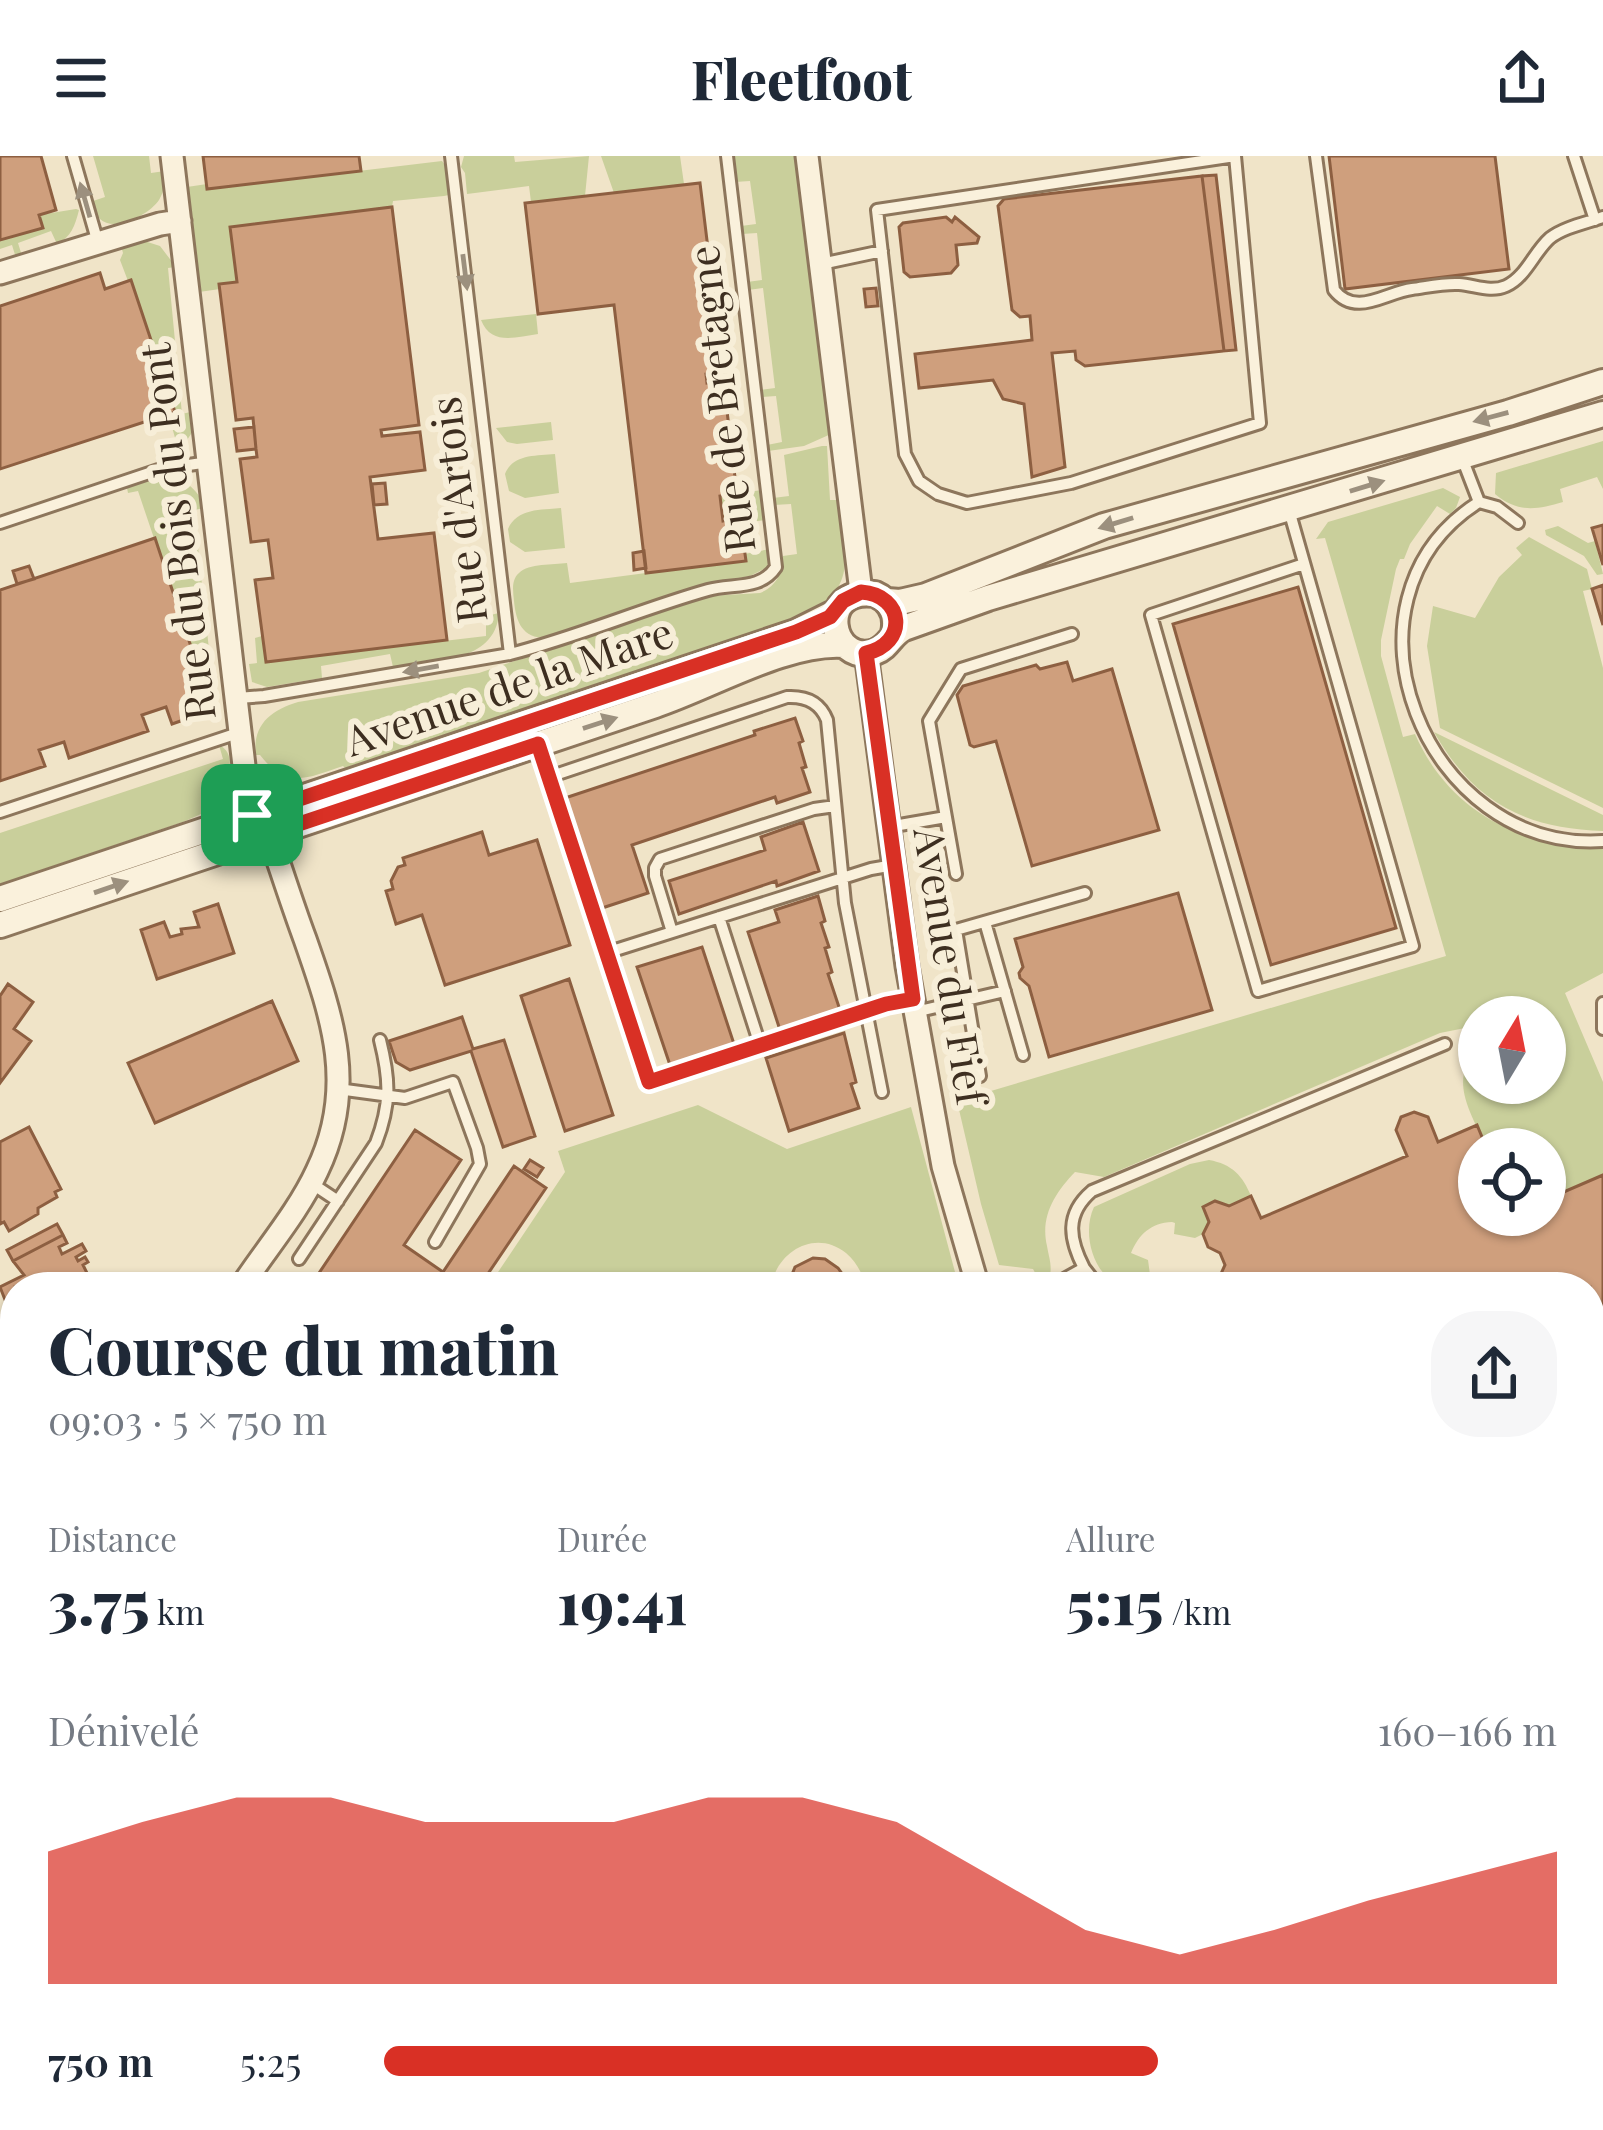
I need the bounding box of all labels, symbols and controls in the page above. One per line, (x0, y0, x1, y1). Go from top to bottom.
text: Fleetfoot (691, 42, 912, 114)
icon: menu (48, 45, 114, 111)
icon: share (1489, 45, 1555, 111)
one-way arrow (75, 181, 94, 218)
street label: Rue de Bretagne (673, 243, 767, 556)
one-way arrow (455, 254, 474, 291)
street label: Rue du Bois du Pont (125, 339, 227, 724)
street label: Rue d'Artois (415, 394, 499, 627)
one-way arrow (1473, 408, 1510, 427)
one-way arrow (1349, 476, 1386, 494)
one-way arrow (1097, 515, 1134, 533)
street label: Avenue de la Mare (336, 603, 680, 768)
one-way arrow (402, 661, 440, 679)
one-way arrow (582, 713, 619, 732)
pin (201, 764, 303, 866)
icon: arrive (219, 782, 285, 848)
street label: Avenue du Fief (902, 822, 1002, 1111)
one-way arrow (93, 877, 129, 895)
north arrow (1458, 996, 1566, 1104)
map controls (1458, 996, 1566, 1236)
button: locate (1458, 1128, 1566, 1236)
text: Course du matin (48, 1304, 559, 1392)
button: share (1431, 1311, 1557, 1437)
text: 09:03 · 5 × 750 m (48, 1393, 327, 1445)
text: Distance (48, 1516, 177, 1560)
text: Durée (557, 1516, 647, 1560)
text: Allure (1066, 1516, 1156, 1560)
text: 3.75 (48, 1560, 150, 1640)
text: 19:41 (557, 1560, 688, 1640)
text: 5:15 (1066, 1560, 1163, 1640)
text: km (150, 1589, 204, 1633)
text: /km (1163, 1589, 1231, 1633)
text: Dénivelé (48, 1704, 200, 1756)
text: 160–166 m (1378, 1704, 1557, 1756)
text: 750 m (48, 2035, 153, 2087)
text: 5:25 (240, 2035, 301, 2087)

